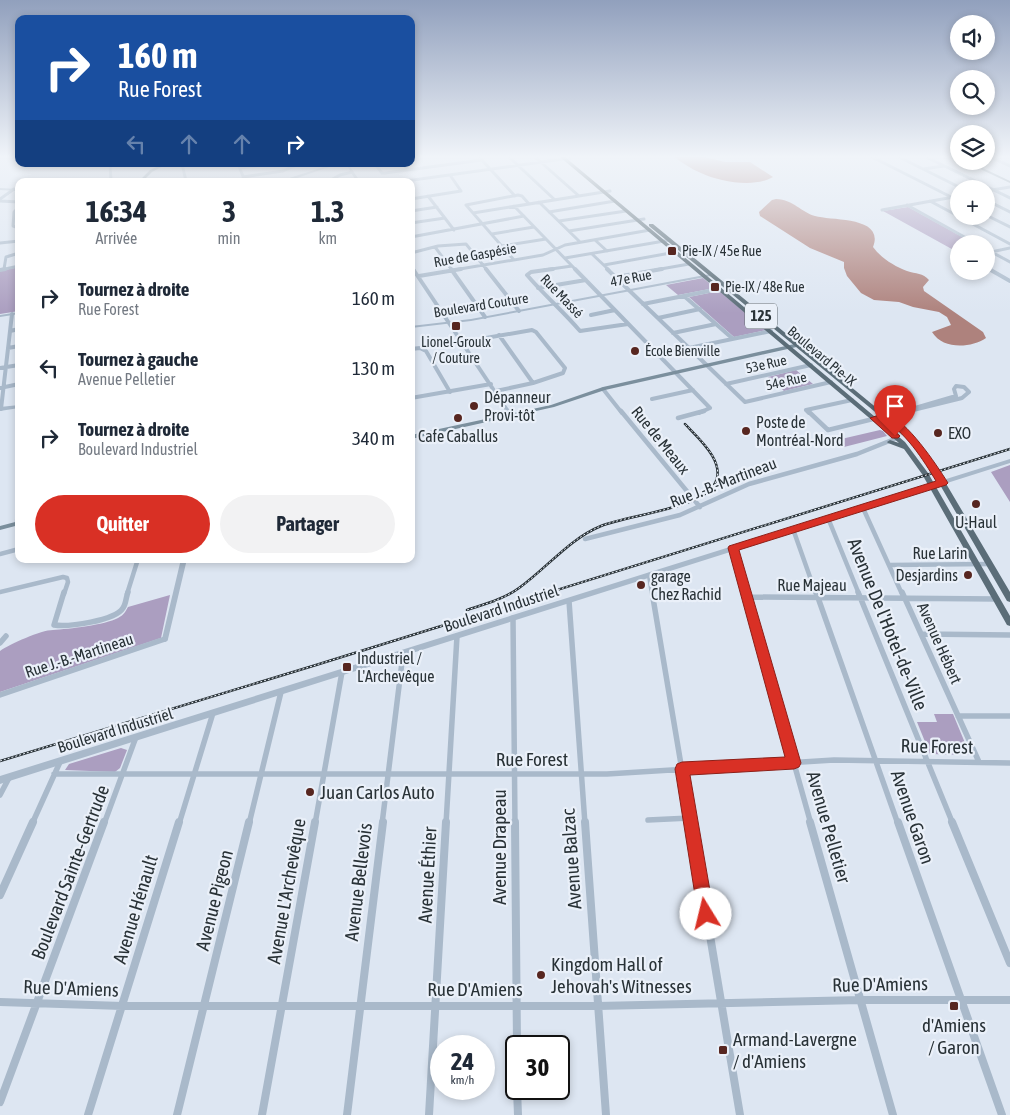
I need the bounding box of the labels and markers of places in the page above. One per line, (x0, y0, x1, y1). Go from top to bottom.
place label: Pie-IX / 45e Rue (682, 243, 762, 259)
marker: Pie-IX / 45e Rue (666, 245, 678, 257)
place label: Pie-IX / 48e Rue (725, 279, 805, 295)
marker: Pie-IX / 48e Rue (709, 281, 721, 293)
marker: Lionel-Groulx / Couture (450, 320, 462, 332)
place label: Lionel-Groulx / Couture (421, 334, 491, 366)
place label: École Bienville (645, 343, 720, 359)
marker: École Bienville (629, 345, 641, 357)
pin (874, 385, 916, 436)
place label: Dépanneur Provi-tôt (484, 388, 551, 424)
marker: Dépanneur Provi-tôt (468, 400, 480, 412)
marker: Cafe Caballus (452, 412, 464, 424)
place label: Poste de Montréal-Nord (756, 413, 844, 449)
place label: EXO (948, 424, 971, 442)
marker: Poste de Montréal-Nord (740, 425, 752, 437)
place label: Cafe Caballus (418, 427, 498, 445)
marker: EXO (932, 427, 944, 439)
marker: U-Haul (970, 498, 982, 510)
place label: U-Haul (955, 513, 998, 531)
place label: Desjardins (896, 566, 958, 585)
place label: garage Chez Rachid (651, 567, 722, 603)
marker: Desjardins (962, 569, 974, 581)
marker: garage Chez Rachid (635, 579, 647, 591)
place label: Industriel / L'Archevêque (357, 649, 435, 686)
marker: Industriel / L'Archevêque (341, 661, 353, 673)
place label: Juan Carlos Auto (320, 781, 435, 803)
marker: Juan Carlos Auto (304, 786, 316, 798)
place label: Kingdom Hall of Jehovah's Witnesses (551, 953, 692, 997)
marker: Kingdom Hall of Jehovah's Witnesses (535, 969, 547, 981)
marker: d'Amiens / Garon (948, 1000, 960, 1012)
place label: d'Amiens / Garon (922, 1014, 986, 1058)
place label: Armand-Lavergne / d'Amiens (733, 1028, 857, 1072)
marker: Armand-Lavergne / d'Amiens (717, 1044, 729, 1056)

